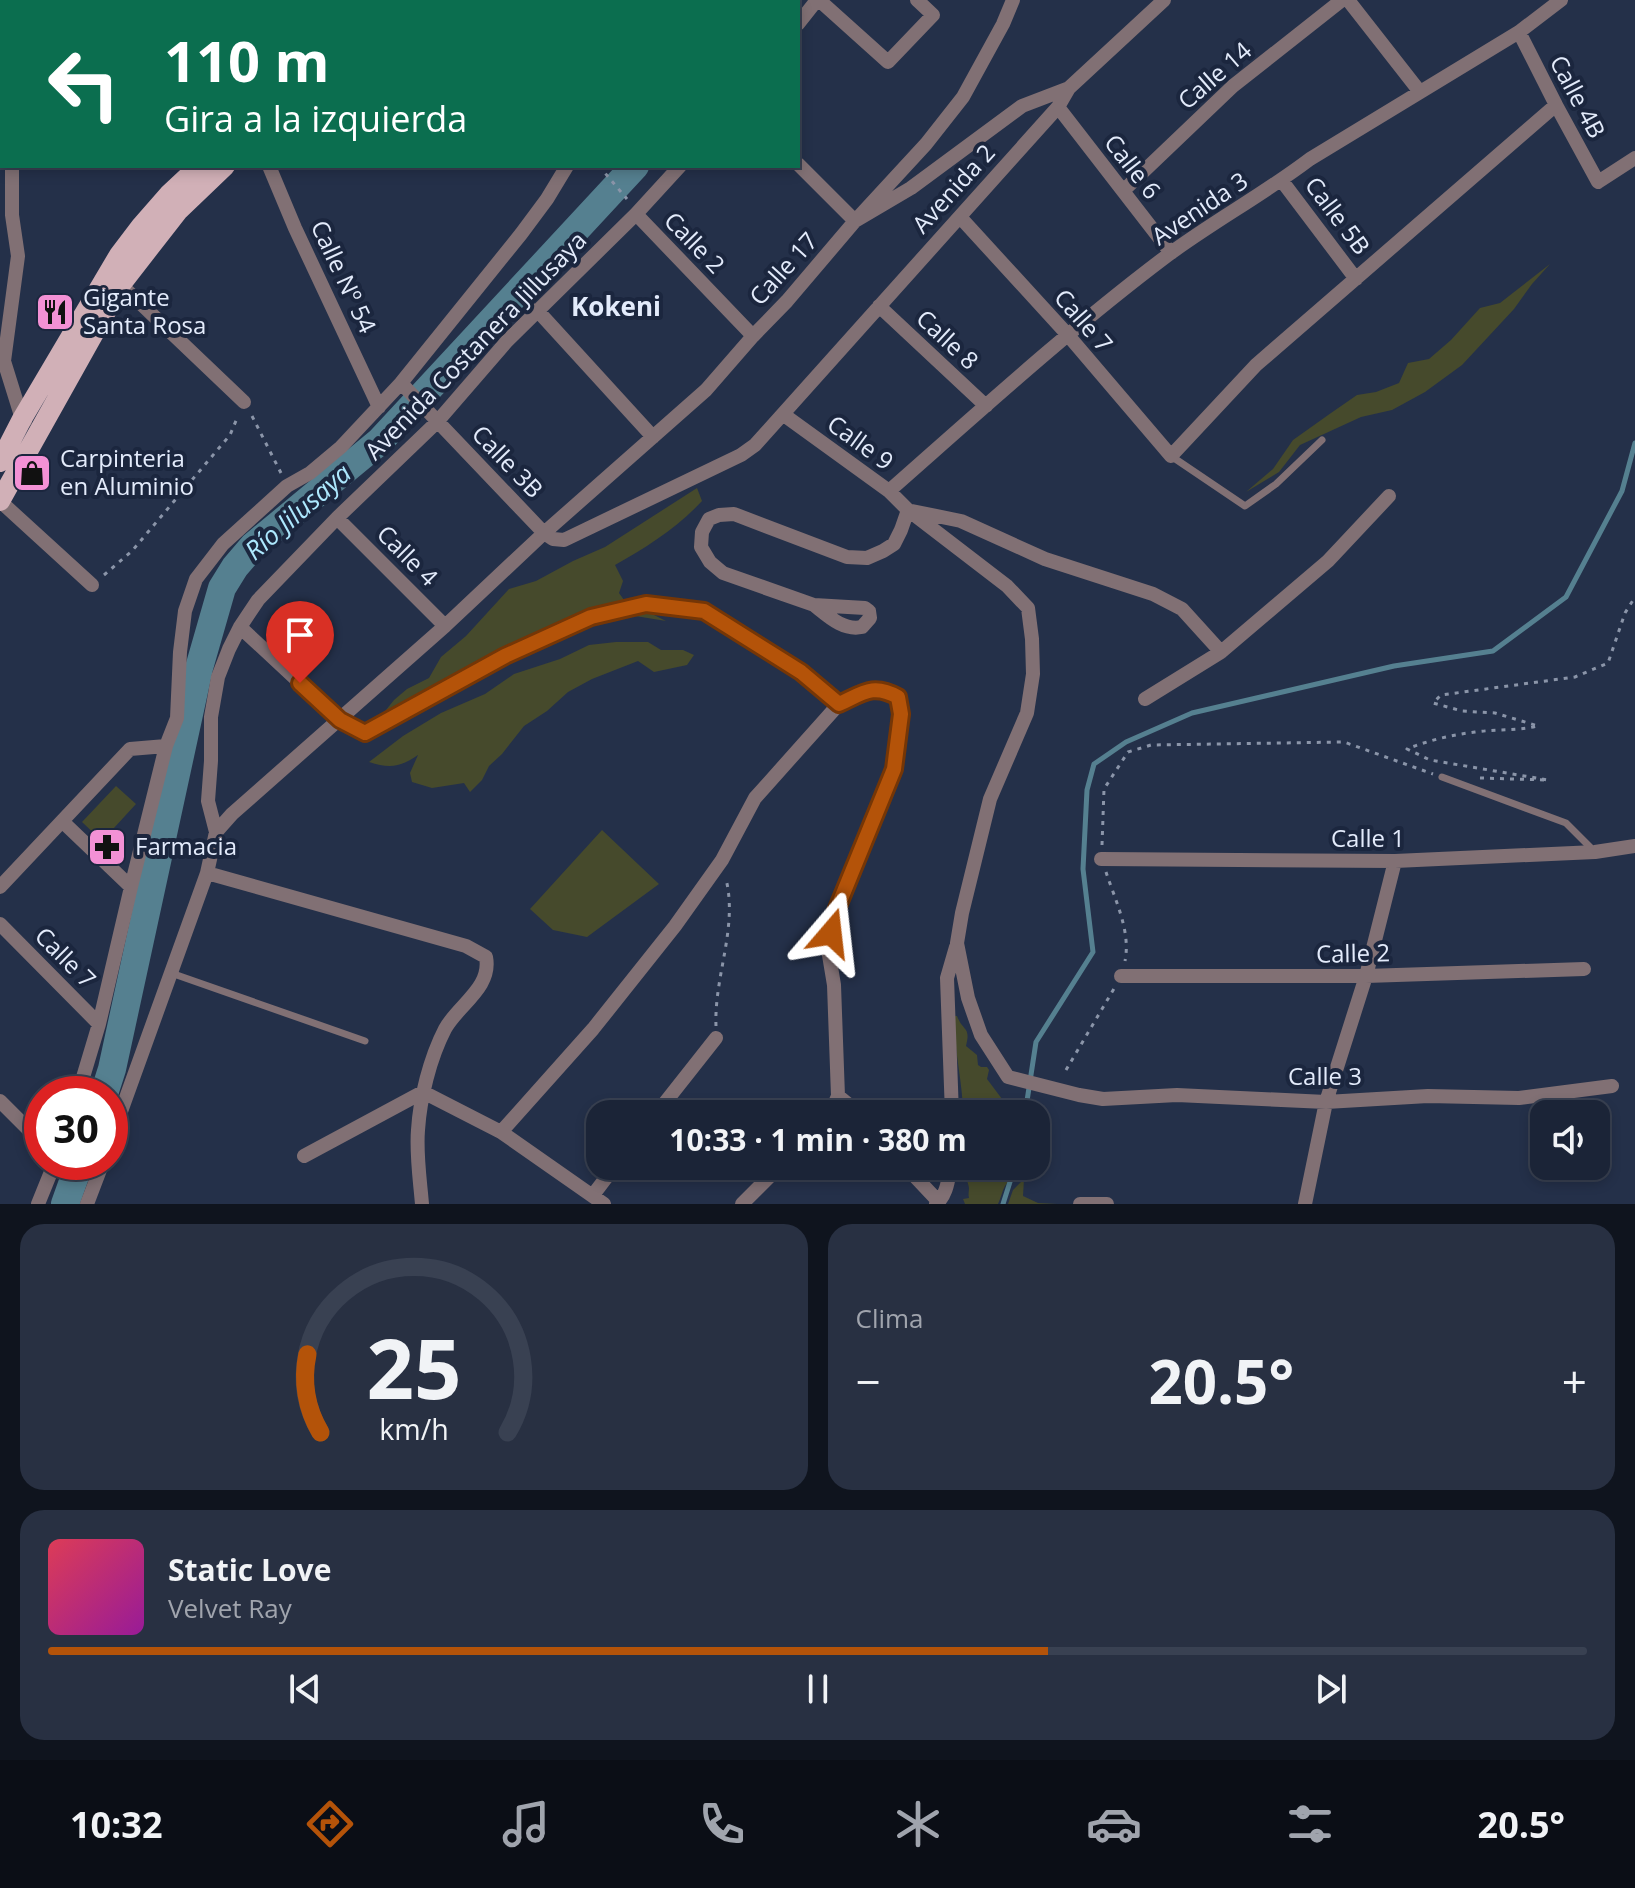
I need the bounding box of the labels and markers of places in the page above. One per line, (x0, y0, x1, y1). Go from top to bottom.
place label: Gigante Santa Rosa (83, 280, 206, 341)
restaurant icon: Gigante Santa Rosa (34, 291, 76, 333)
place label: Carpinteria en Aluminio (60, 441, 194, 502)
shop icon: Carpinteria en Aluminio (11, 452, 53, 494)
pin (266, 601, 334, 683)
pharmacy icon: Farmacia (86, 826, 128, 868)
place label: Farmacia (135, 829, 237, 862)

